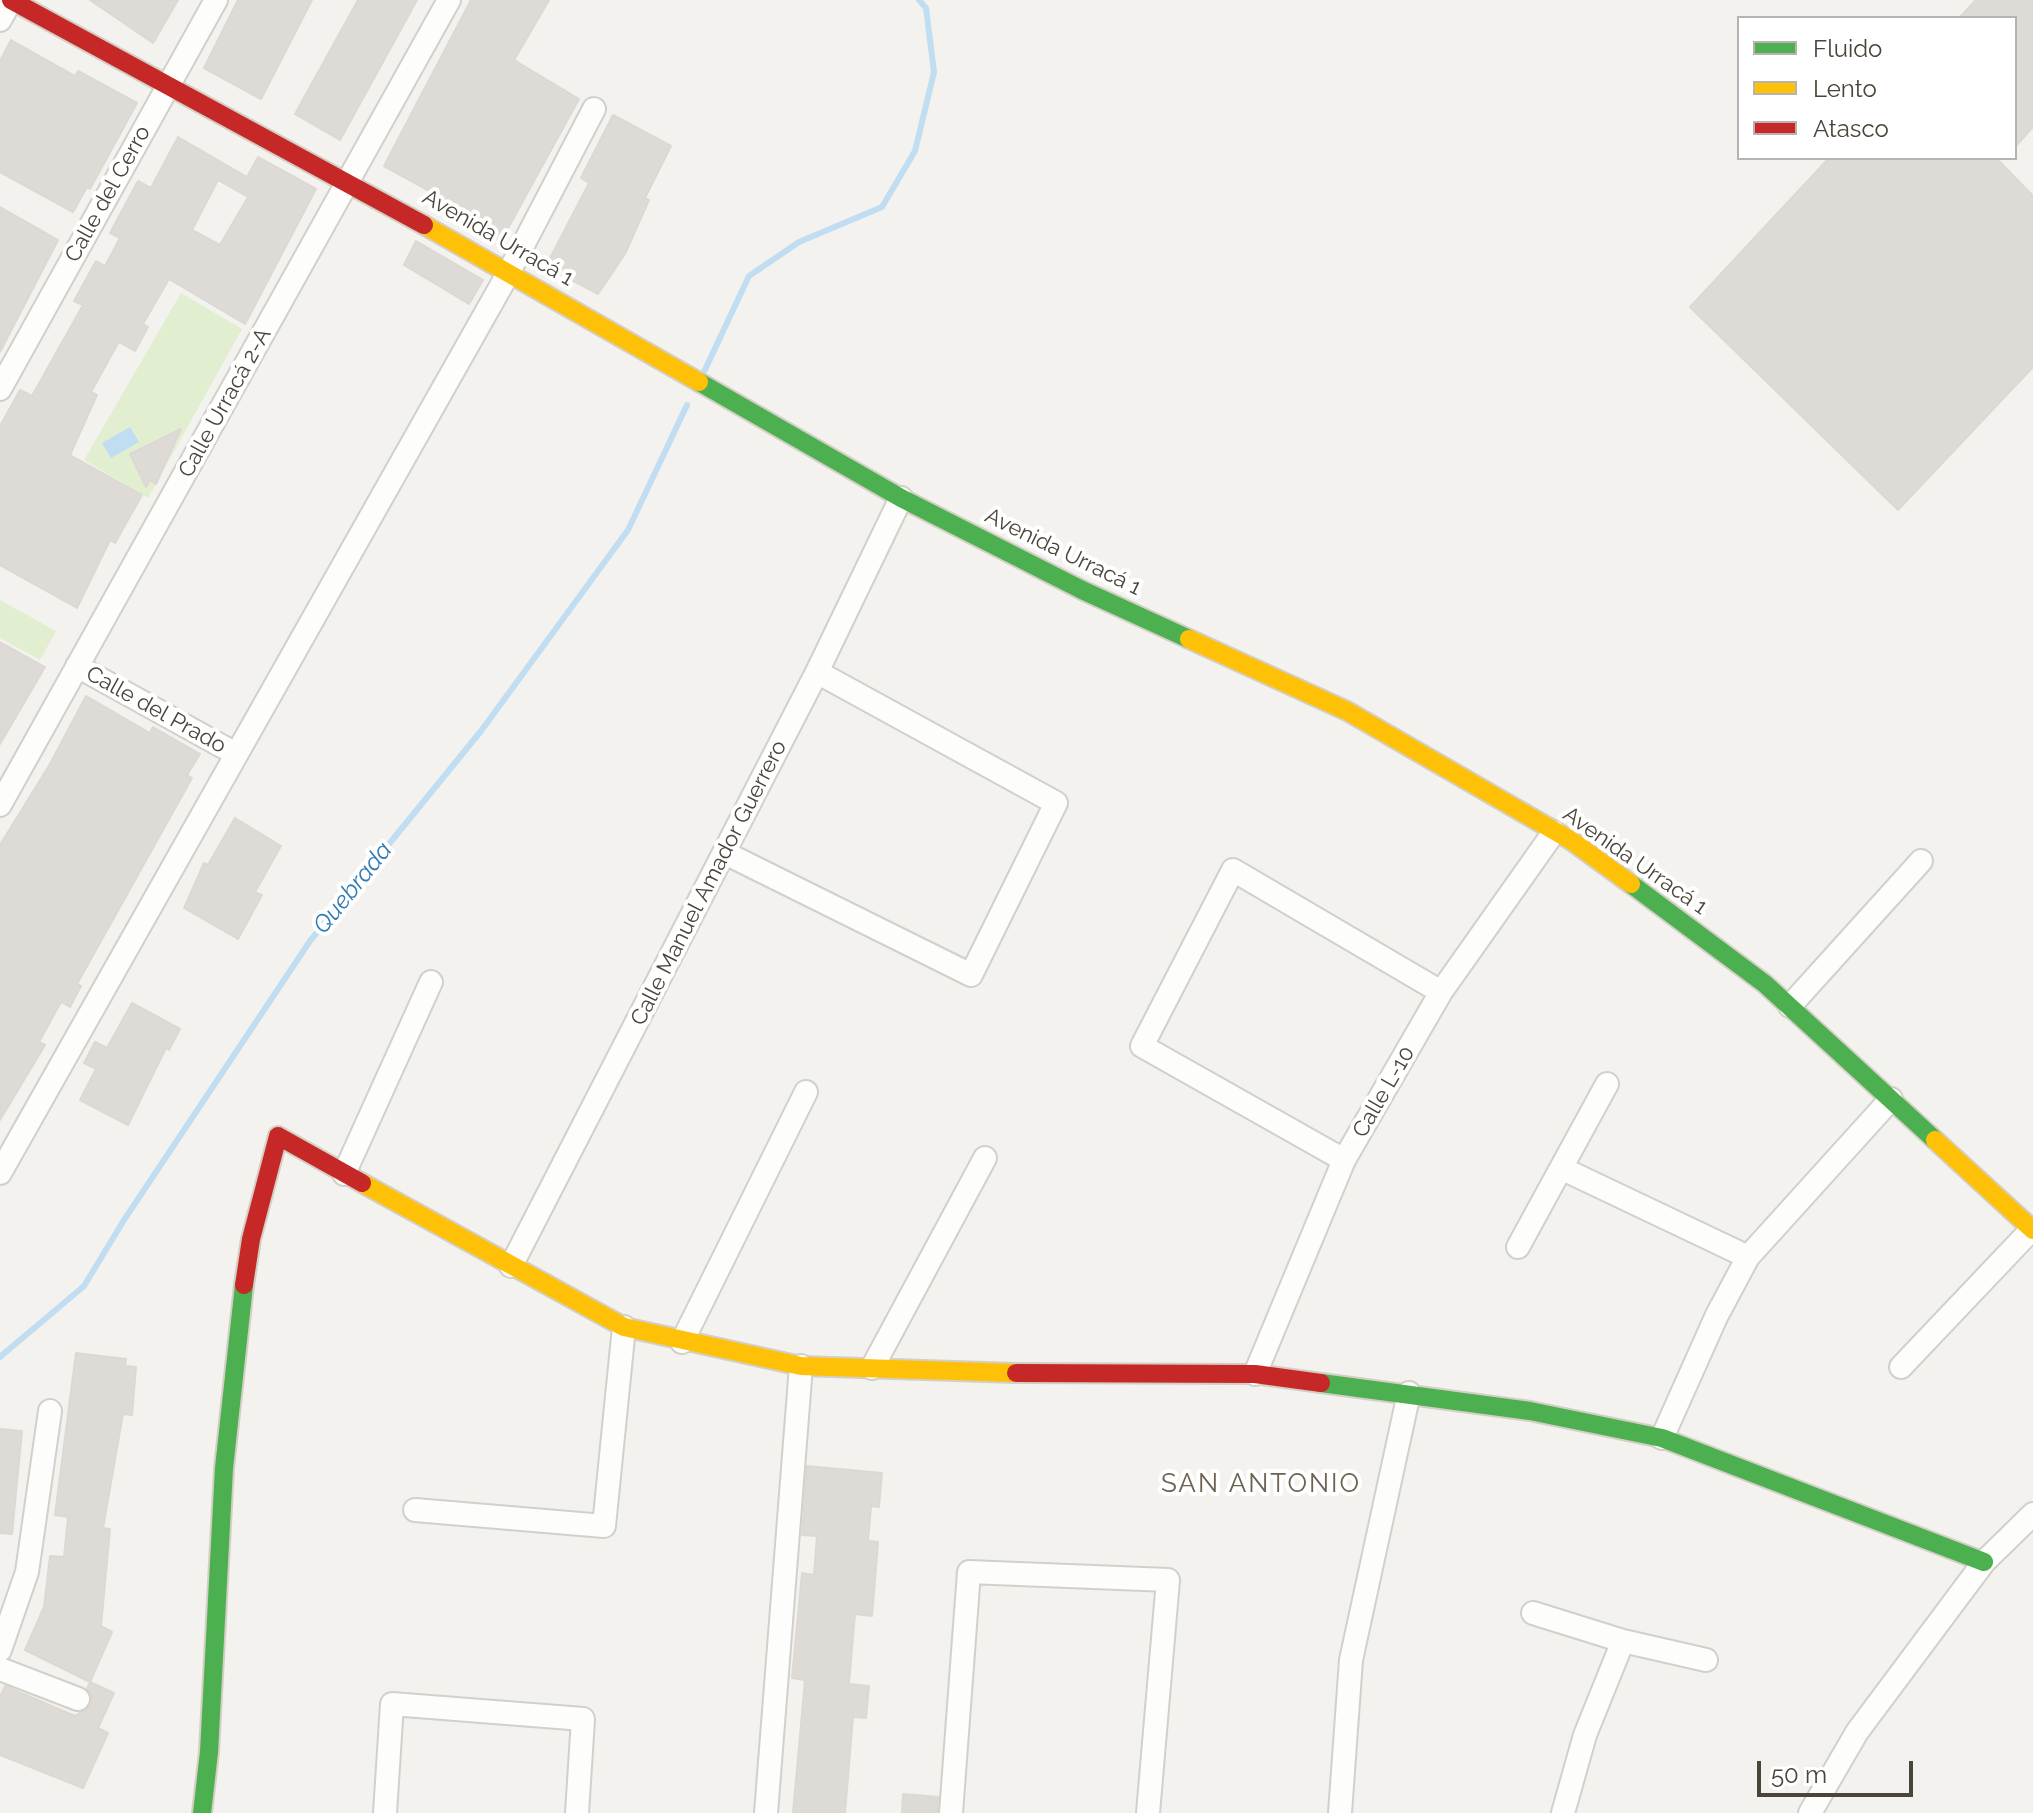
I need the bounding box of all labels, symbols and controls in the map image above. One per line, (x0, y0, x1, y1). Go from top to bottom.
legend (1737, 16, 2017, 160)
text: Fluido (1813, 34, 1882, 63)
text: Lento (1813, 74, 1877, 103)
text: Atasco (1813, 114, 1889, 143)
street label: Calle del Cerro (60, 121, 156, 267)
street label: Avenida Urracá 1 (418, 184, 578, 292)
street label: Calle Urracá 2-A (173, 324, 277, 482)
street label: Avenida Urracá 1 (981, 503, 1145, 601)
street label: Calle del Prado (81, 661, 231, 759)
street label: Calle Manuel Amador Guerrero (625, 736, 793, 1030)
street label: Avenida Urracá 1 (1558, 801, 1712, 921)
water label: Quebrada (308, 837, 398, 939)
street label: Calle L-10 (1347, 1042, 1421, 1142)
district label: SAN ANTONIO (1161, 1468, 1361, 1500)
scale bar (1761, 1745, 1917, 1795)
text: 50 m (1771, 1760, 1827, 1789)

